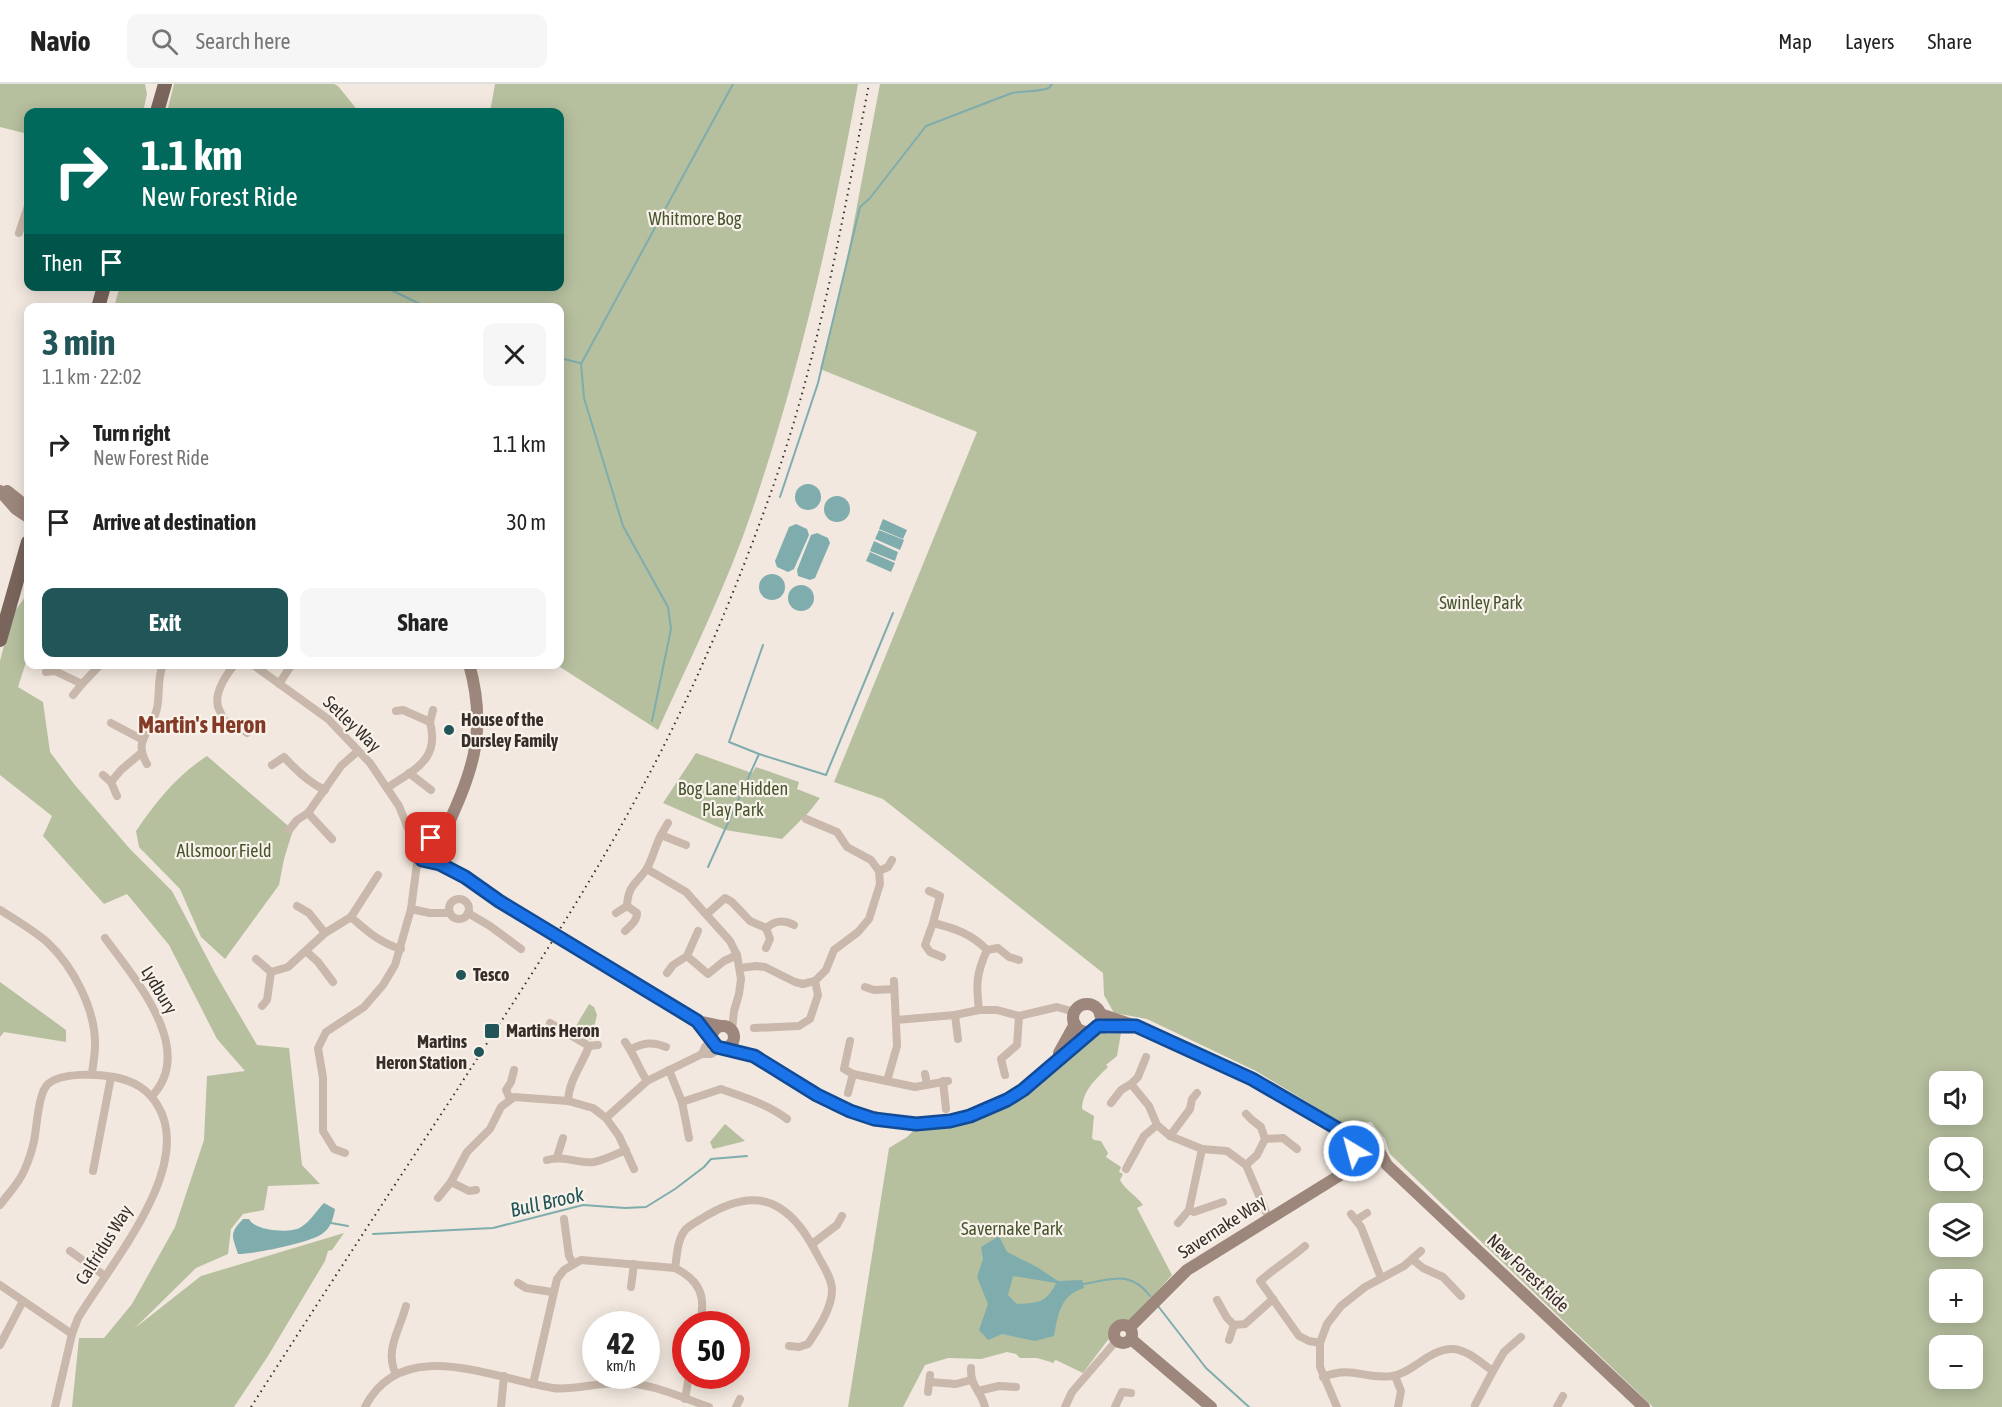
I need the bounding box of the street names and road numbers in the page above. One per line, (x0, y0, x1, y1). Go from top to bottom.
street label: Setley Way (319, 691, 385, 756)
street label: Lydbury (137, 962, 182, 1018)
street label: Savernake Way (1174, 1190, 1269, 1263)
street label: Calfridus Way (71, 1201, 136, 1288)
street label: New Forest Ride (1483, 1229, 1574, 1316)

